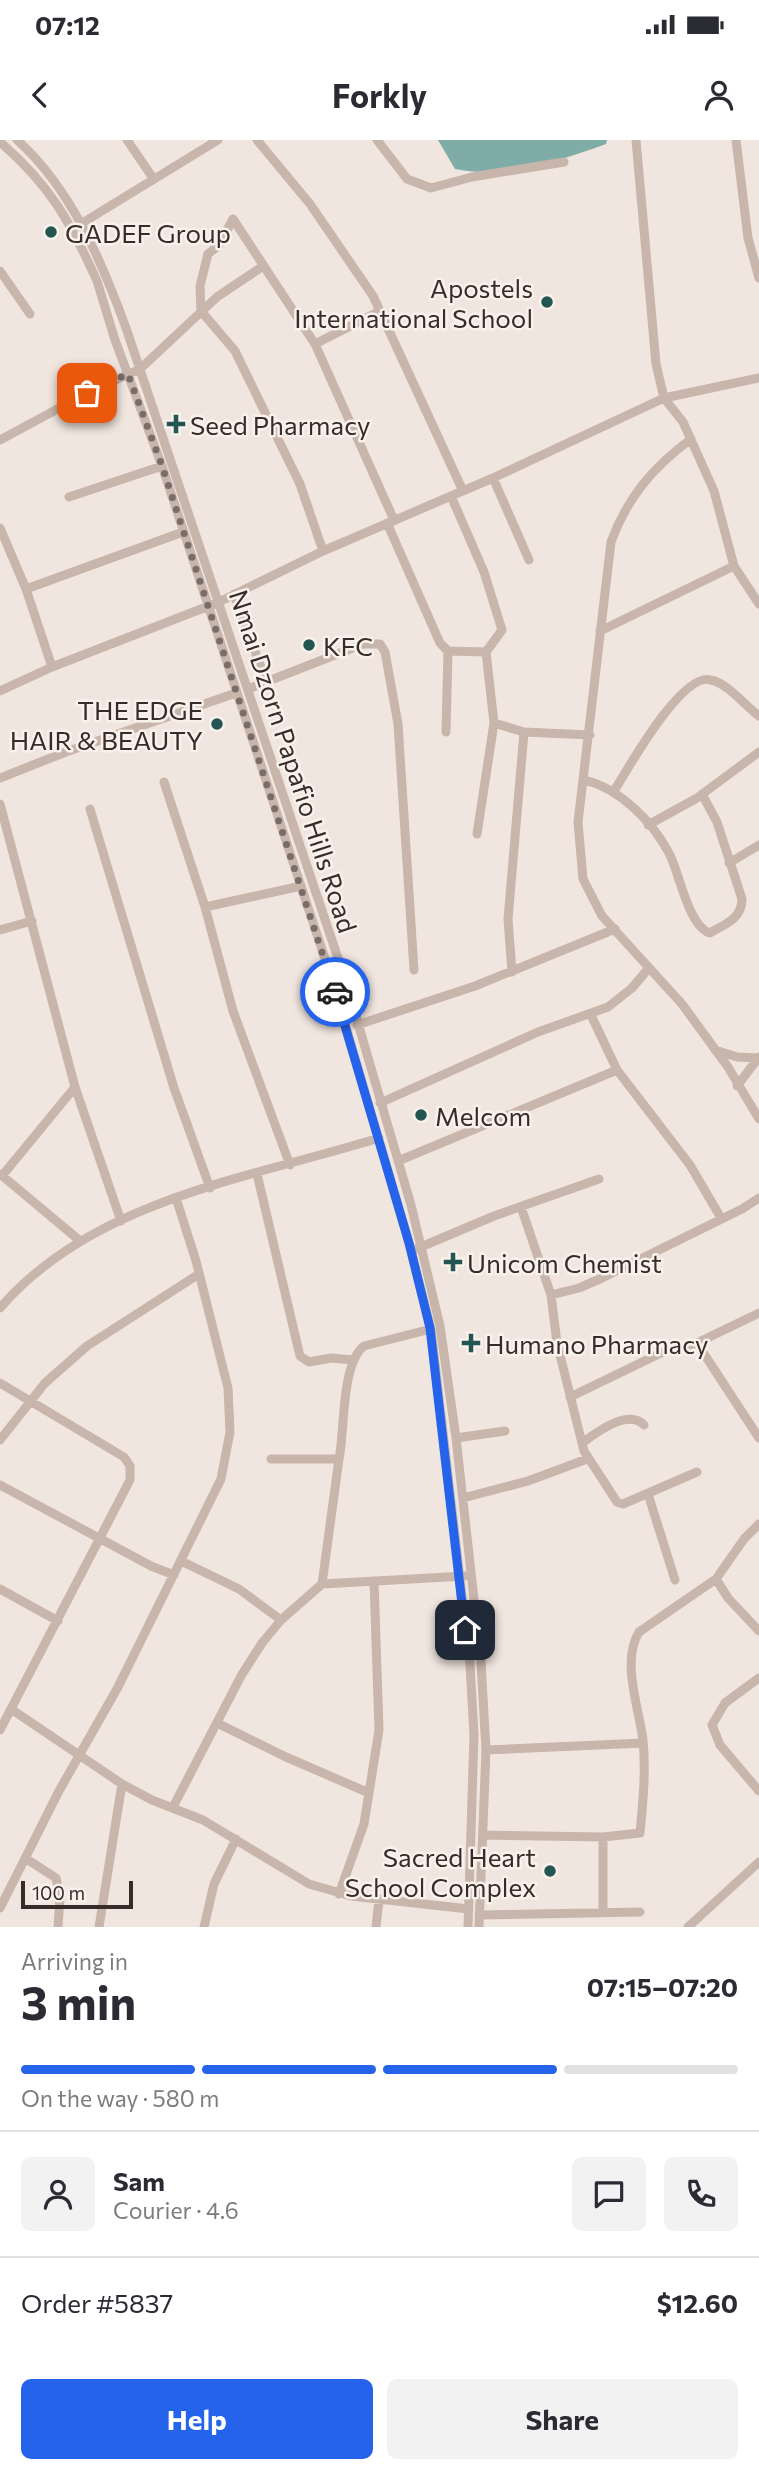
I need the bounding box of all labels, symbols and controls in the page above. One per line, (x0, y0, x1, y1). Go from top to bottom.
text: 07:12 (35, 9, 100, 40)
text: Forkly (332, 75, 427, 115)
icon: back (21, 76, 59, 114)
icon: person (700, 76, 738, 114)
place label: GADEF Group (65, 217, 231, 248)
marker: GADEF Group (43, 224, 59, 240)
place label: Apostels International School (294, 272, 533, 333)
marker: Apostels International School (539, 294, 555, 310)
pin (57, 363, 117, 423)
icon: bag (68, 374, 106, 412)
place label: Seed Pharmacy (190, 409, 370, 440)
marker: Seed Pharmacy (168, 416, 184, 432)
street label: Nmai Dzorn Papafio Hills Road (224, 586, 364, 936)
place label: KFC (323, 630, 373, 661)
marker: KFC (301, 637, 317, 653)
place label: THE EDGE HAIR & BEAUTY (10, 694, 203, 755)
marker: THE EDGE HAIR & BEAUTY (209, 716, 225, 732)
courier (300, 957, 370, 1027)
icon: car (316, 973, 354, 1011)
place label: Melcom (435, 1100, 531, 1131)
marker: Melcom (413, 1107, 429, 1123)
place label: Unicom Chemist (467, 1247, 662, 1278)
marker: Unicom Chemist (445, 1254, 461, 1270)
place label: Humano Pharmacy (485, 1328, 709, 1359)
marker: Humano Pharmacy (463, 1335, 479, 1351)
pin (435, 1600, 495, 1660)
icon: home (446, 1611, 484, 1649)
place label: Sacred Heart School Complex (345, 1841, 536, 1902)
marker: Sacred Heart School Complex (542, 1863, 558, 1879)
scale bar (21, 1878, 133, 1910)
text: 100 m (32, 1881, 85, 1904)
text: Arriving in (21, 1947, 128, 1975)
text: 07:15–07:20 (587, 1971, 738, 2002)
text: 3 min (21, 1973, 136, 2029)
text: On the way · 580 m (21, 2084, 219, 2112)
button: person (21, 2157, 95, 2231)
button: chat (572, 2157, 646, 2231)
button: phone (664, 2157, 738, 2231)
text: Sam (113, 2165, 165, 2196)
text: Courier · 4.6 (113, 2196, 239, 2224)
text: Order #5837 (21, 2287, 173, 2318)
text: $12.60 (657, 2287, 738, 2318)
button: Help (21, 2379, 373, 2459)
button: Share (387, 2379, 738, 2459)

